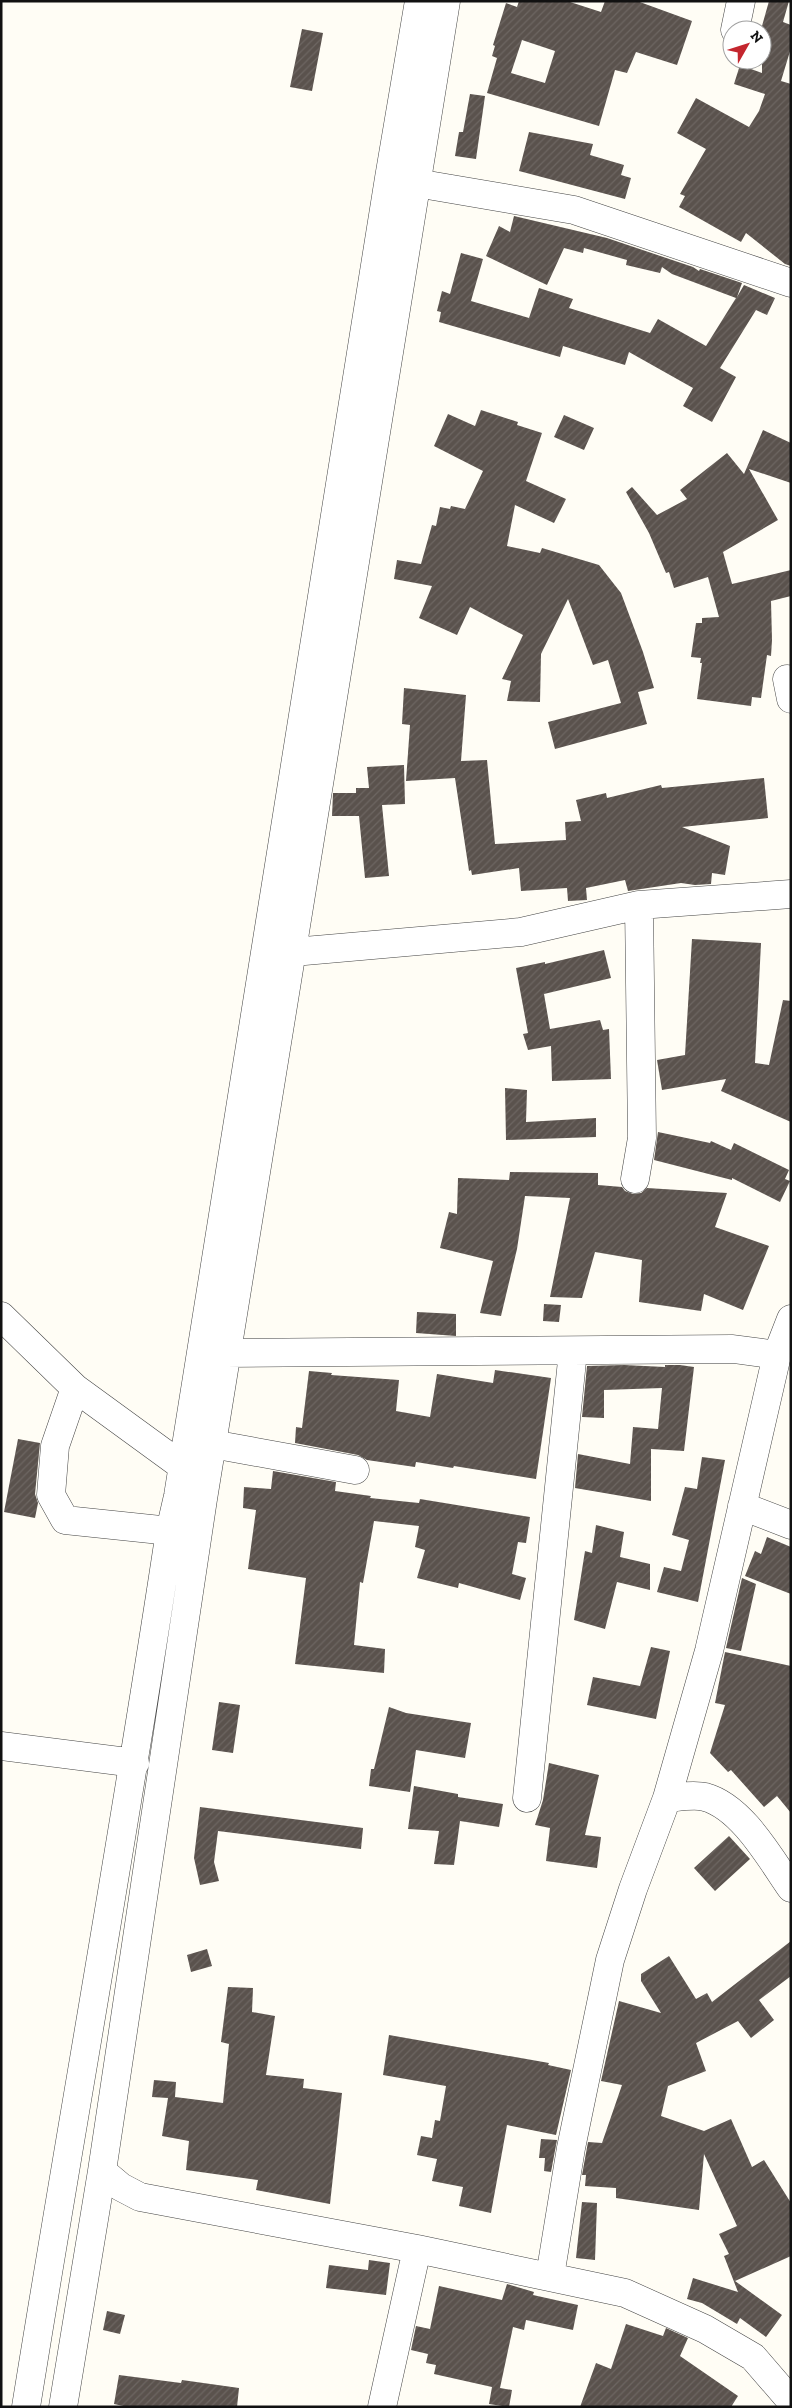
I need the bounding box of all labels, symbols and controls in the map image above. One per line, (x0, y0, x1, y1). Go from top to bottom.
north arrow (722, 20, 772, 70)
text: N (747, 28, 767, 47)

